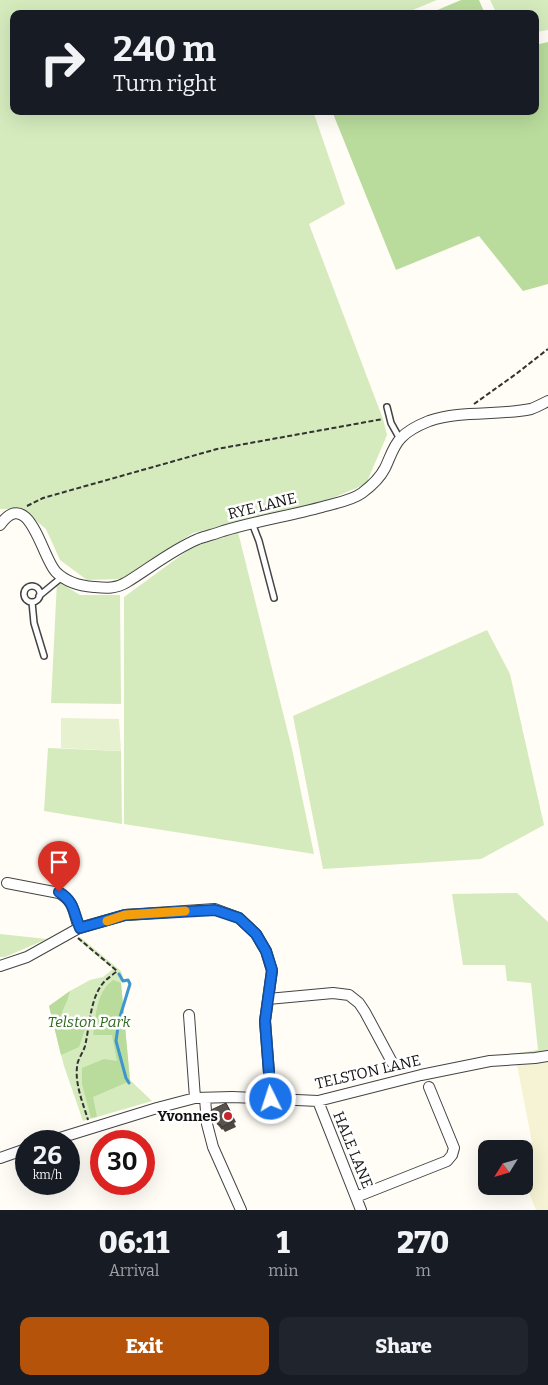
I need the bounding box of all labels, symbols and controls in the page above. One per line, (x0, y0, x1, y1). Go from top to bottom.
text: 240 m (113, 28, 216, 70)
icon: right (30, 30, 95, 95)
text: Turn right (113, 70, 216, 97)
street label: RYE LANE (226, 489, 298, 523)
pin (38, 841, 80, 892)
icon: arrive (45, 848, 73, 876)
park label: Telston Park (47, 1013, 131, 1031)
street label: TELSTON LANE (313, 1051, 423, 1093)
position arrow (244, 1072, 296, 1124)
place label: Yvonnes (157, 1107, 218, 1125)
street label: HALE LANE (329, 1109, 377, 1191)
marker: Yvonnes (222, 1110, 234, 1122)
speed limit sign: 30 (90, 1130, 155, 1195)
north arrow (478, 1140, 532, 1195)
map controls (478, 1140, 533, 1195)
text: 26 (33, 1141, 62, 1171)
text: km/h (33, 1168, 62, 1182)
text: 06:11 (99, 1225, 169, 1261)
text: 1 (277, 1225, 290, 1261)
text: 270 (397, 1225, 449, 1261)
text: Arrival (109, 1261, 159, 1280)
text: min (268, 1261, 298, 1280)
text: m (416, 1261, 431, 1280)
button: Exit (20, 1317, 269, 1375)
button: Share (279, 1317, 528, 1375)

